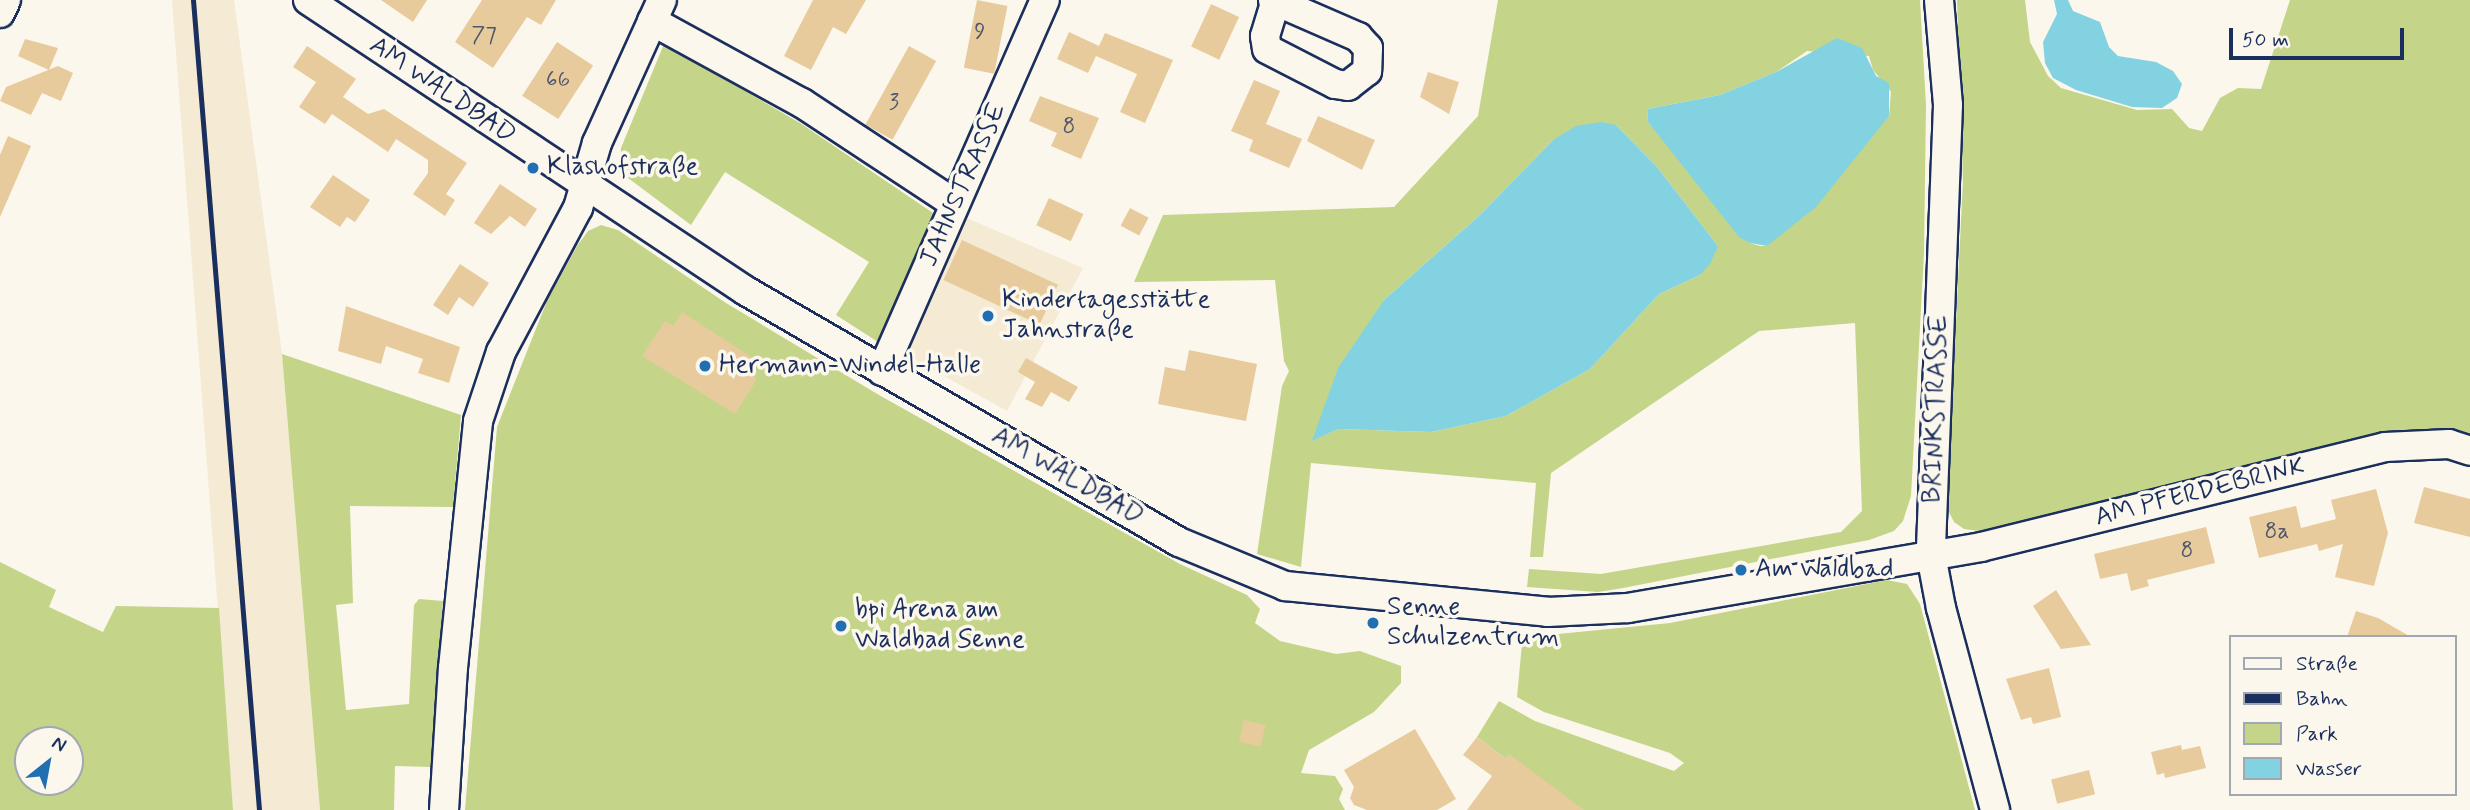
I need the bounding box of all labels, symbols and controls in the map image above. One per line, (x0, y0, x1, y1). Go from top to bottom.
scale bar (2232, 14, 2407, 58)
house number: 9 (974, 18, 986, 46)
house number: 77 (471, 22, 497, 50)
text: 50 m (2242, 26, 2289, 54)
street label: AM WALDBAD (363, 31, 521, 151)
house number: 66 (546, 66, 570, 94)
house number: 3 (889, 89, 899, 117)
street label: JAHNSTRASSE (914, 98, 1014, 272)
house number: 8 (1063, 113, 1075, 141)
place label: Klashofstraße (547, 152, 698, 184)
marker: Klashofstraße (525, 160, 541, 176)
place label: Kindertagesstätte Jahnstraße (1002, 285, 1210, 346)
marker: Kindertagesstätte Jahnstraße (980, 308, 996, 324)
street label: BRINKSTRASSE (1918, 314, 1956, 504)
place label: Hermann-Windel-Halle (719, 350, 981, 382)
marker: Hermann-Windel-Halle (697, 358, 713, 374)
street label: AM WALDBAD (986, 421, 1148, 533)
street label: AM PFERDEBRINK (2088, 451, 2312, 535)
house number: 8a (2265, 518, 2289, 546)
house number: 8 (2181, 537, 2193, 565)
place label: Am Waldbad (1755, 554, 1895, 586)
marker: Am Waldbad (1733, 562, 1749, 578)
place label: Senne Schulzentrum (1387, 592, 1559, 654)
place label: bpi Arena am Waldbad Senne (855, 595, 1031, 656)
marker: Senne Schulzentrum (1365, 615, 1381, 631)
marker: bpi Arena am Waldbad Senne (833, 618, 849, 634)
legend (2228, 635, 2456, 796)
text: Straße (2296, 650, 2358, 678)
text: Bahn (2296, 685, 2348, 713)
text: Park (2296, 720, 2338, 748)
north arrow (14, 726, 84, 796)
text: N (47, 730, 71, 758)
text: Wasser (2296, 755, 2362, 783)

